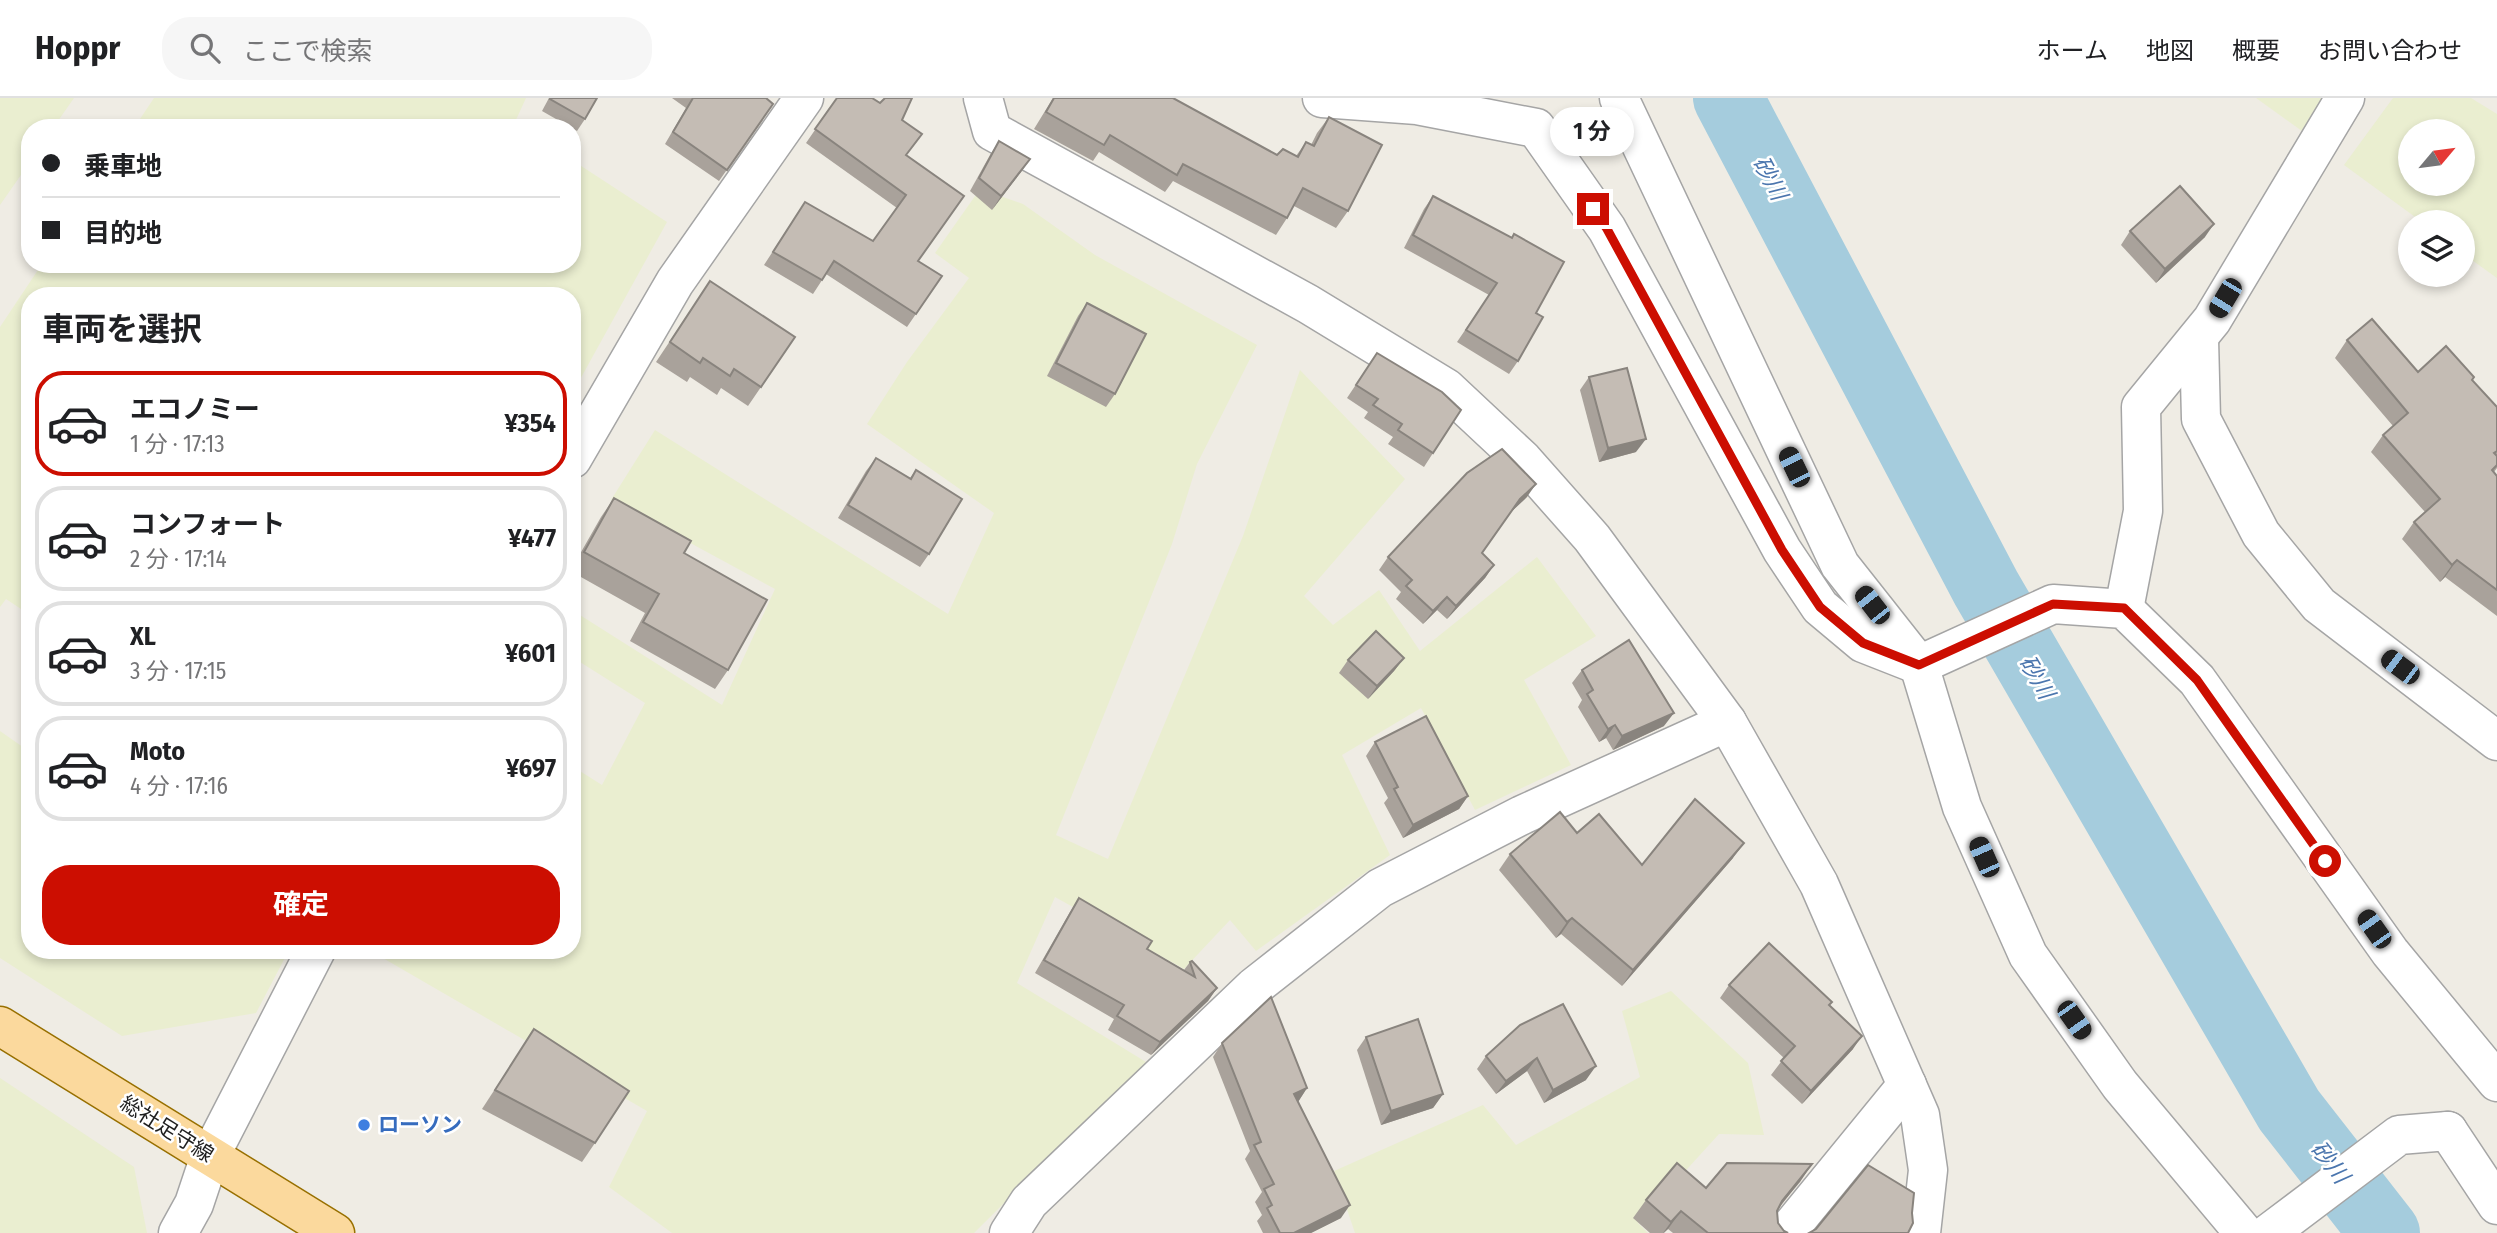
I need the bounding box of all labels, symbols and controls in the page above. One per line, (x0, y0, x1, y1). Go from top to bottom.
search box (162, 17, 652, 80)
text: Hoppr (35, 28, 120, 68)
icon: search (186, 29, 224, 67)
text: ここで検索 (242, 36, 372, 67)
text: ホーム (2037, 37, 2108, 65)
text: 地図 (2146, 37, 2194, 65)
text: 概要 (2232, 37, 2280, 65)
text: お問い合わせ (2318, 37, 2462, 65)
callout: 1 分 (1551, 108, 1635, 156)
text: 1 分 (1573, 117, 1611, 145)
north arrow (2398, 119, 2474, 196)
map controls (2398, 119, 2475, 287)
text: 乗車地 (84, 151, 162, 182)
water label: 砂川 (1747, 151, 1795, 208)
route end (1577, 193, 1609, 225)
button: layers (2398, 210, 2475, 287)
text: 目的地 (84, 218, 162, 249)
car (2206, 275, 2245, 321)
text: 車両を選択 (42, 310, 202, 348)
icon: car (46, 392, 109, 455)
text: エコノミー (130, 394, 260, 425)
text: ¥354 (504, 408, 556, 439)
text: 1 分 · 17:13 (130, 430, 225, 458)
car (1776, 444, 1813, 490)
icon: car (46, 507, 109, 570)
text: コンフォート (130, 509, 285, 540)
text: ¥477 (508, 523, 556, 554)
text: 2 分 · 17:14 (130, 545, 227, 573)
car (1851, 582, 1894, 628)
text: XL (130, 621, 156, 652)
icon: car (46, 622, 109, 685)
text: ¥601 (505, 638, 556, 669)
car (2377, 646, 2424, 688)
water label: 砂川 (2013, 650, 2062, 707)
text: 3 分 · 17:15 (130, 657, 226, 685)
text: Moto (130, 736, 185, 767)
icon: car (46, 737, 109, 800)
text: ¥697 (506, 753, 556, 784)
text: 4 分 · 17:16 (130, 772, 228, 800)
car (1966, 834, 2003, 880)
route start (2309, 845, 2341, 877)
button: 確定 (42, 865, 560, 945)
car (2354, 906, 2395, 952)
car (2054, 997, 2095, 1043)
street label: 総社足守線 (116, 1090, 218, 1168)
place label: ローソン (378, 1112, 462, 1138)
marker: ローソン (356, 1117, 372, 1133)
water label: 砂川 (2305, 1135, 2357, 1191)

